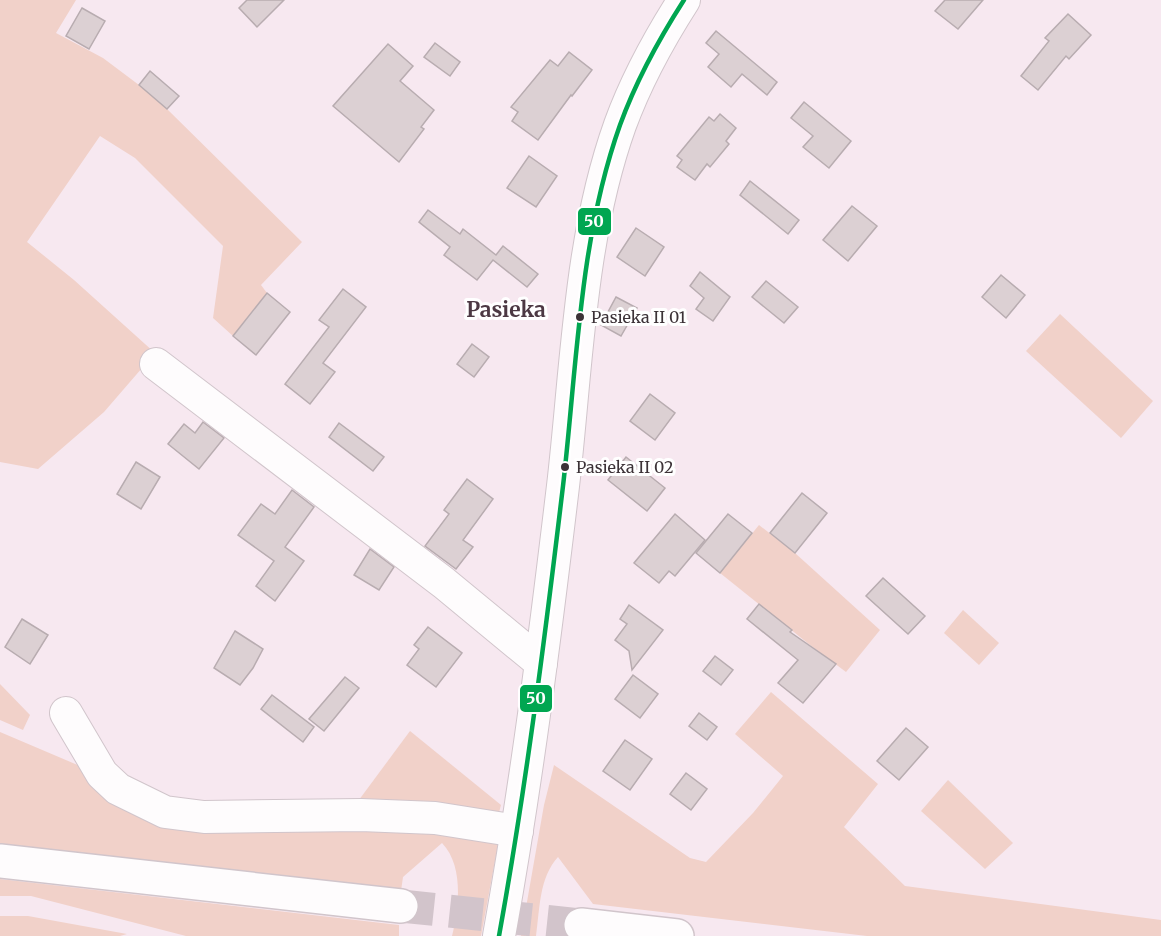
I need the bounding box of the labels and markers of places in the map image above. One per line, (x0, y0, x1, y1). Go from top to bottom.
place label: Pasieka II 01 (591, 307, 686, 327)
marker: Pasieka II 01 (574, 311, 586, 323)
place label: Pasieka II 02 (576, 457, 673, 477)
marker: Pasieka II 02 (559, 461, 571, 473)

